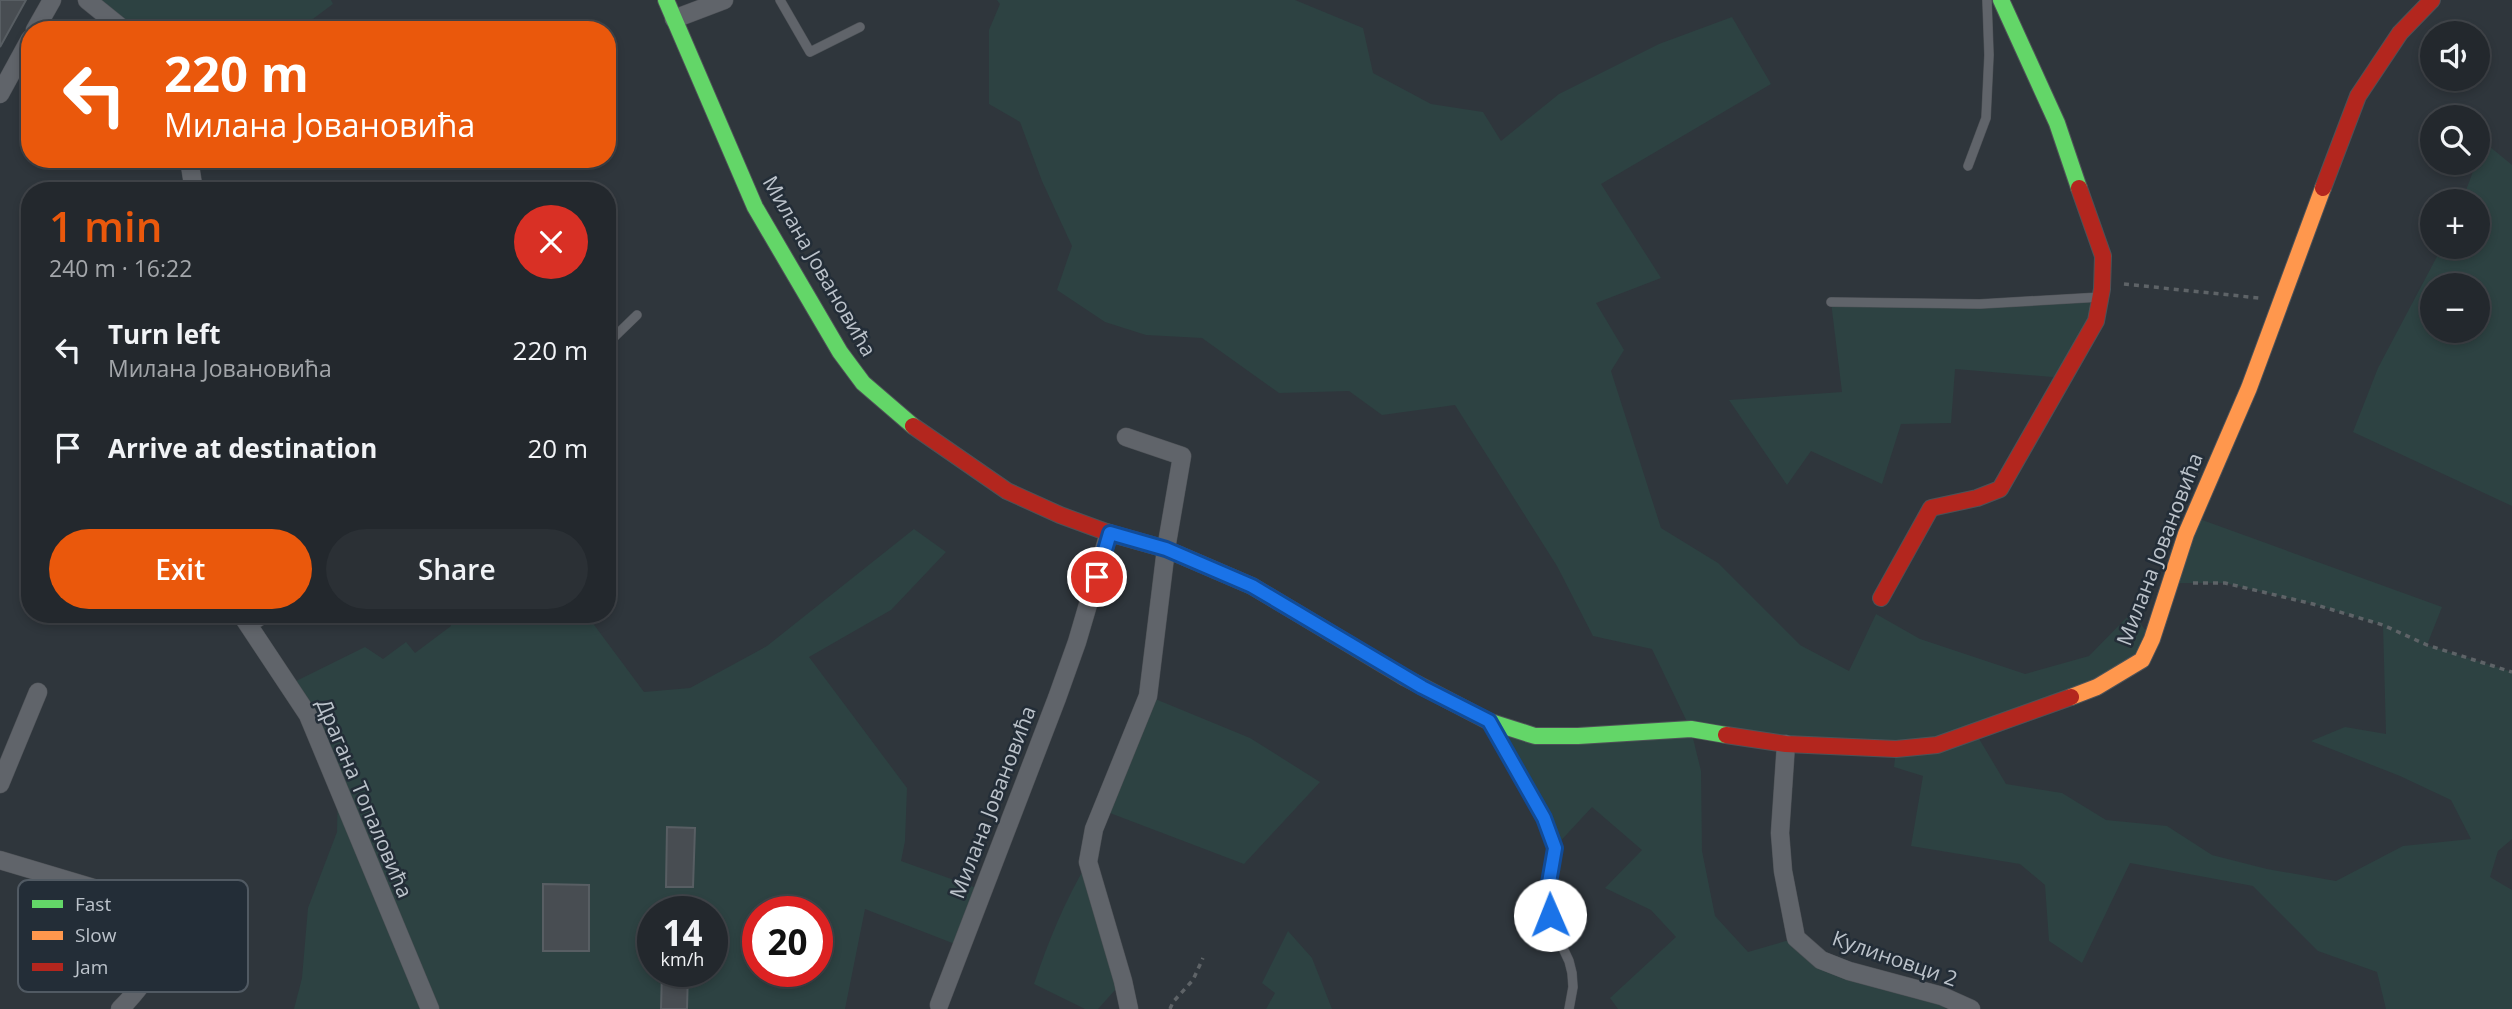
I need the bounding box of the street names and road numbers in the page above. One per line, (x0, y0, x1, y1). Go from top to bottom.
street label: Милана Јовановића (757, 171, 883, 361)
street label: Милана Јовановића (2109, 449, 2209, 649)
street label: Драгана Топаловића (310, 694, 420, 902)
street label: Милана Јовановића (942, 702, 1042, 902)
street label: Кулиновци 2 (1829, 923, 1961, 993)

